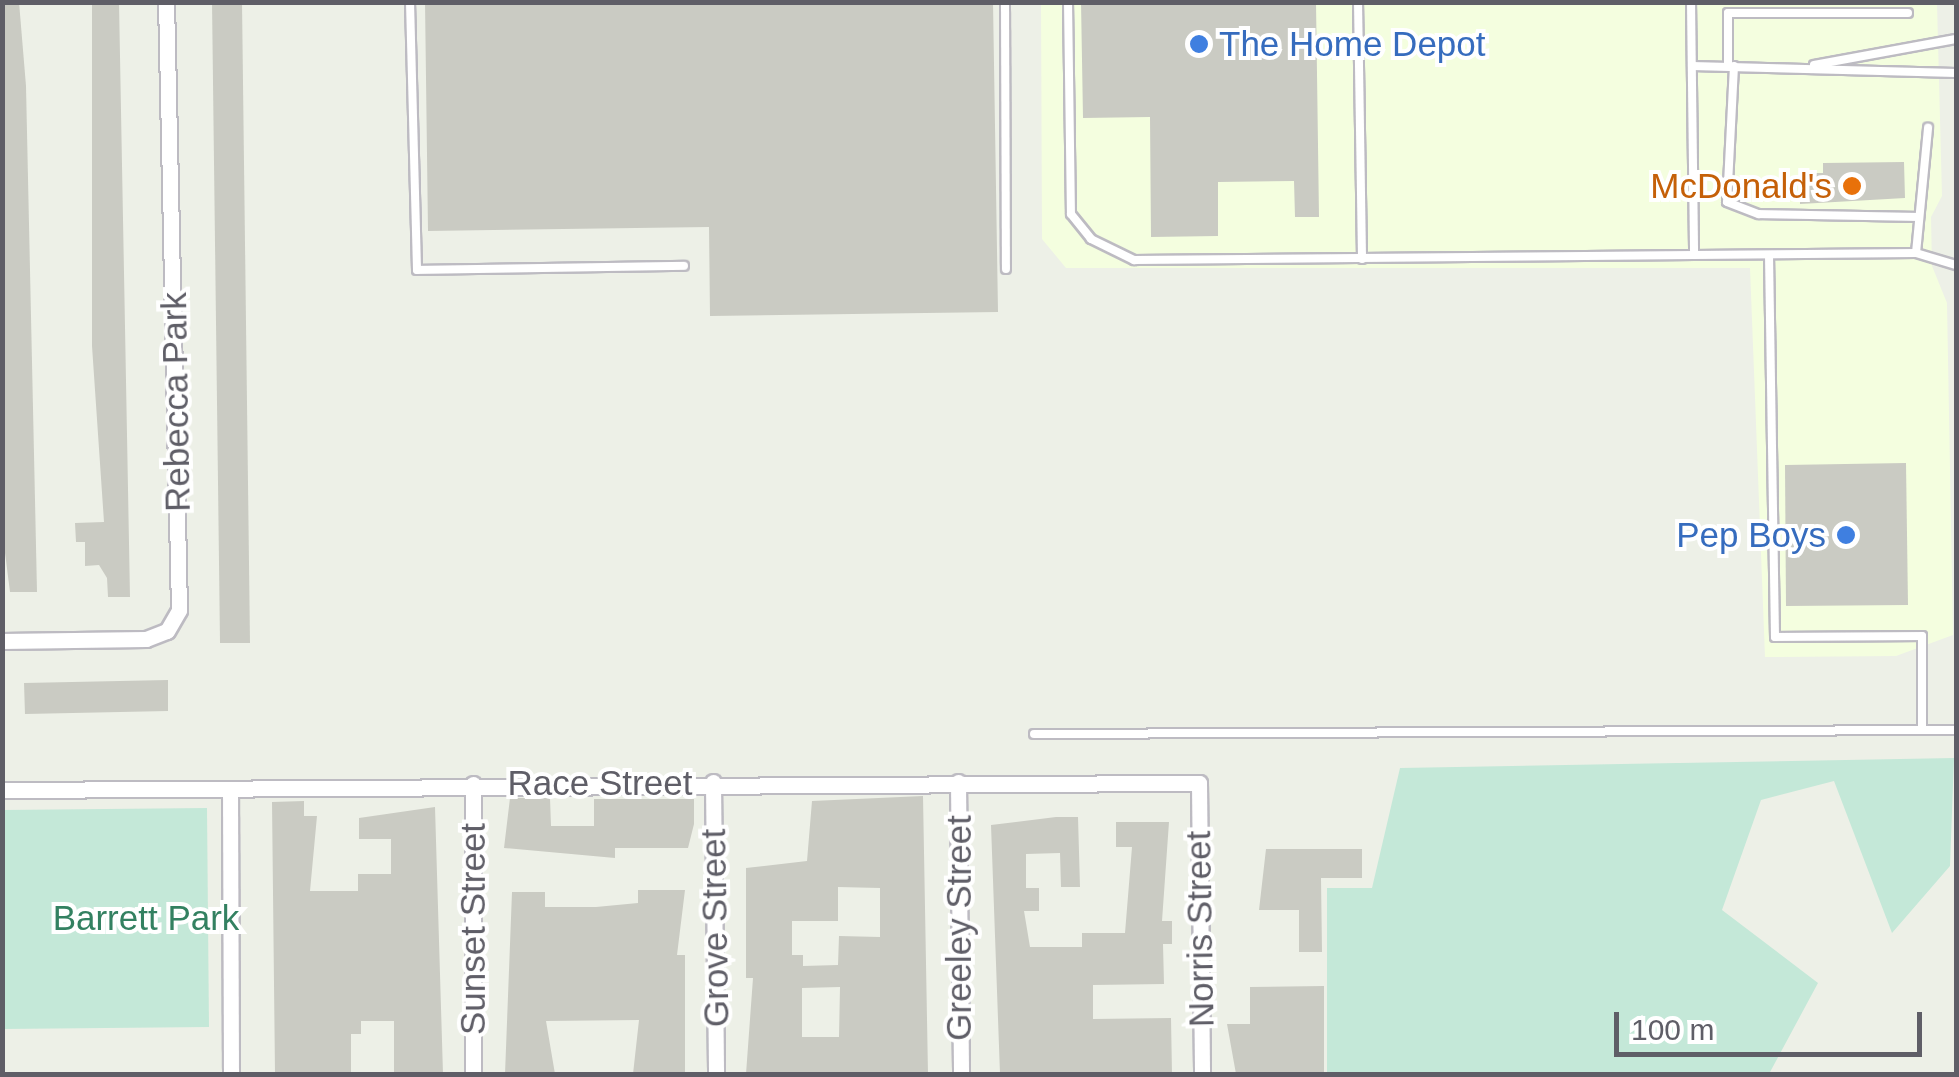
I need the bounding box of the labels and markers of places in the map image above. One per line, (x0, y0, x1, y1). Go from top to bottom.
place label: The Home Depot (1219, 23, 1486, 65)
marker: The Home Depot (1188, 33, 1210, 55)
place label: McDonald's (1650, 165, 1832, 207)
marker: McDonald's (1841, 175, 1863, 197)
place label: Pep Boys (1676, 514, 1826, 556)
marker: Pep Boys (1835, 524, 1857, 546)

